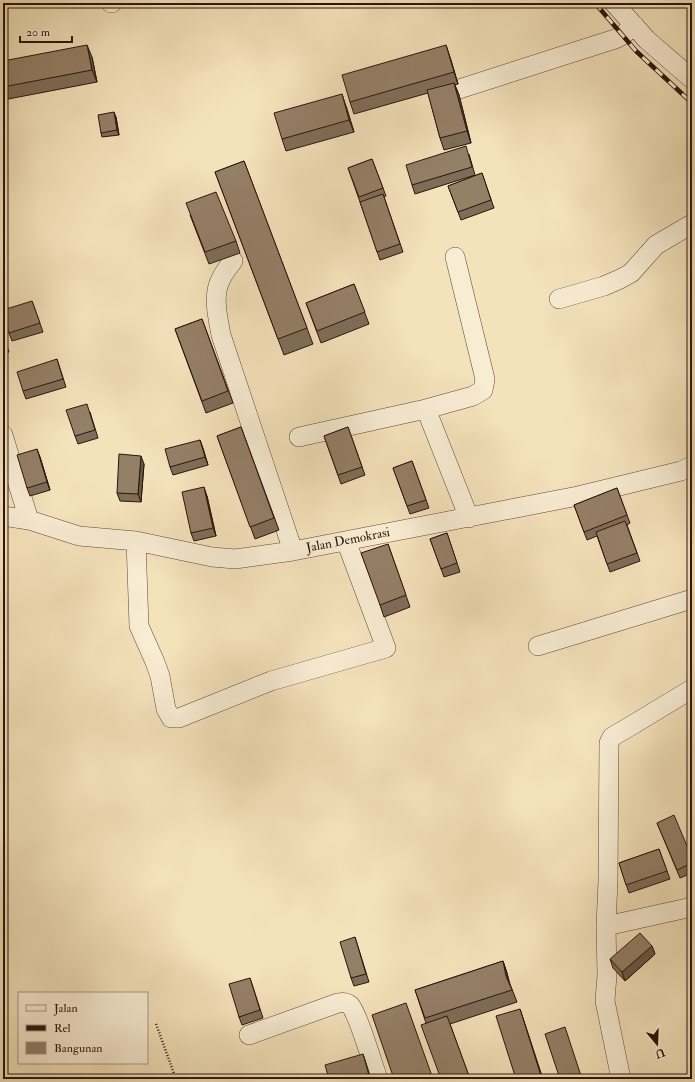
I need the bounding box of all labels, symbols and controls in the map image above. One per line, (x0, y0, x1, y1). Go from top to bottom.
scale bar (20, 18, 72, 44)
text: 20 m (26, 25, 51, 40)
street label: Jalan Demokrasi (304, 524, 392, 556)
legend (18, 992, 148, 1064)
text: Jalan (53, 1001, 78, 1016)
text: Rel (54, 1021, 71, 1036)
north arrow (637, 1024, 677, 1064)
text: Bangunan (54, 1041, 103, 1056)
text: U (653, 1045, 667, 1061)

